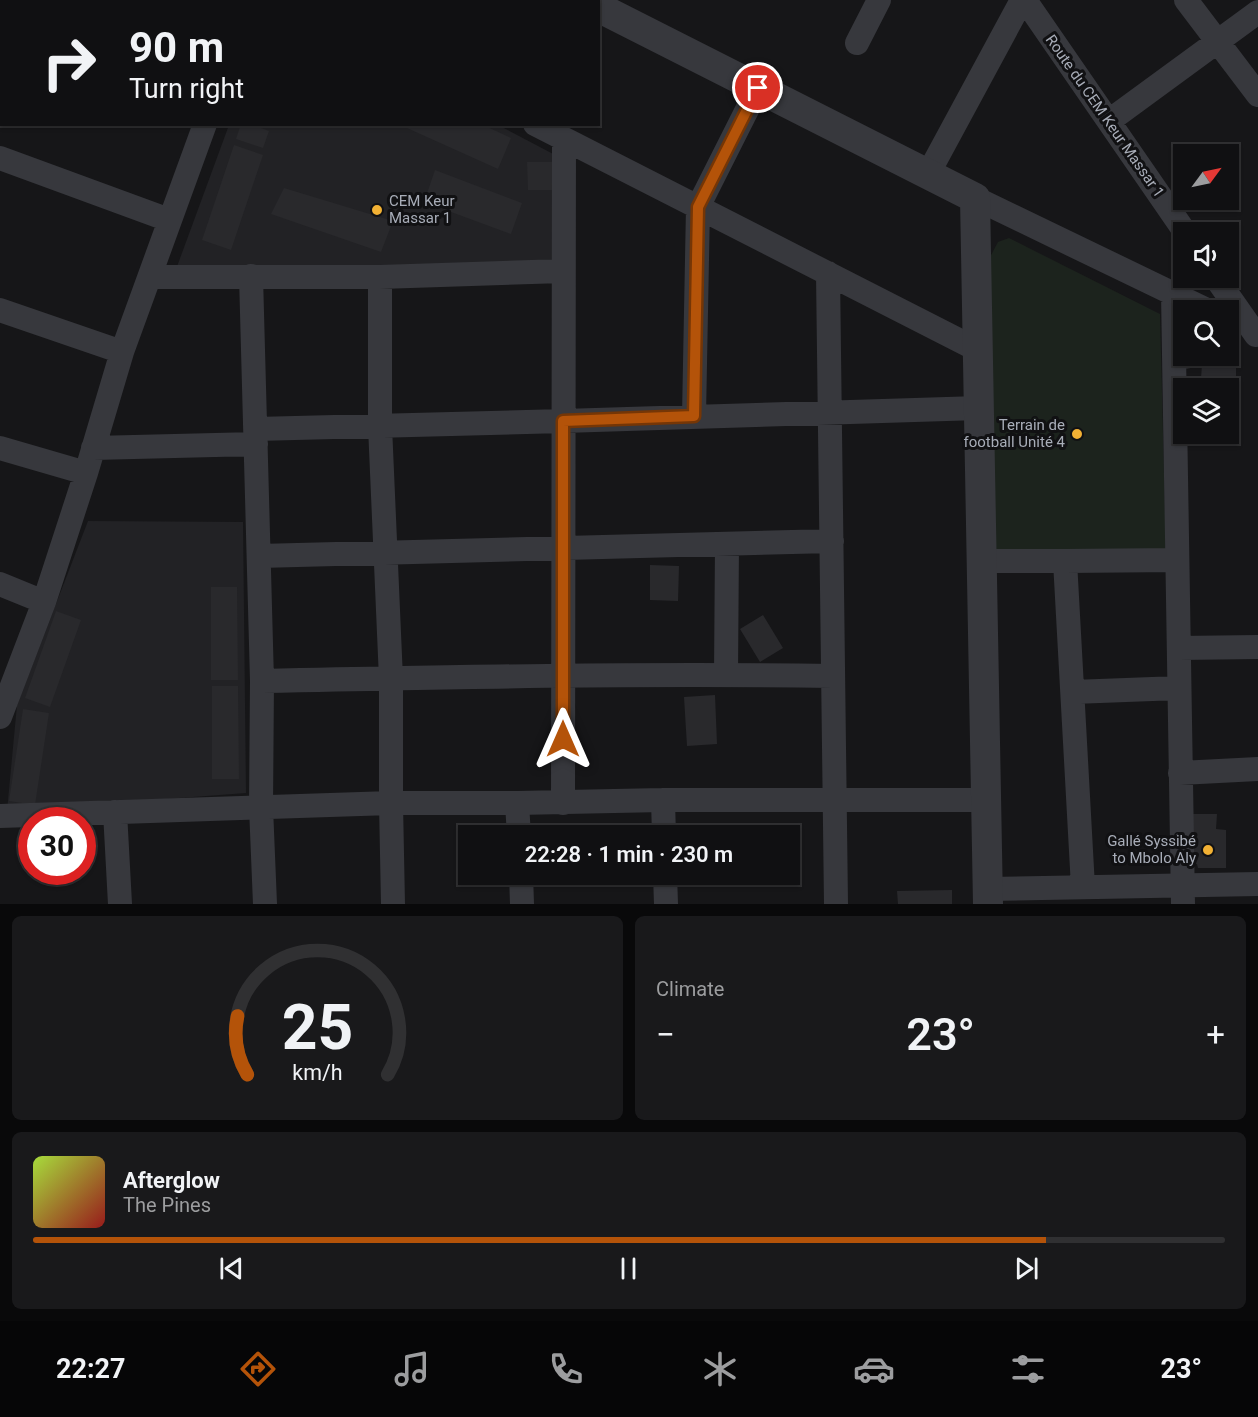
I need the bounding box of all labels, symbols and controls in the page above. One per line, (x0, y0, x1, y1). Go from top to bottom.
text: 90 m (129, 23, 224, 72)
icon: right (30, 24, 108, 102)
street label: Route du CEM Keur Massar 1 (1042, 31, 1168, 201)
pin (732, 62, 783, 113)
icon: arrive (741, 71, 774, 104)
text: Turn right (129, 73, 244, 105)
north arrow (1173, 144, 1239, 210)
map controls (1173, 144, 1239, 444)
place label: CEM Keur Massar 1 (389, 192, 455, 227)
marker: CEM Keur Massar 1 (370, 203, 384, 217)
button: sound (1173, 222, 1239, 288)
button: search (1173, 300, 1239, 366)
button: layers (1173, 378, 1239, 444)
place label: Terrain de football Unité 4 (964, 416, 1066, 451)
marker: Terrain de football Unité 4 (1070, 427, 1084, 441)
position arrow (531, 707, 595, 771)
speed limit sign: 30 (18, 807, 96, 885)
place label: Gallé Syssibé to Mbolo Aly (1107, 832, 1196, 867)
text: 22:28 · 1 min · 230 m (525, 842, 733, 867)
marker: Gallé Syssibé to Mbolo Aly (1201, 843, 1215, 857)
text: Climate (656, 977, 724, 1001)
text: 25 (282, 991, 353, 1064)
text: 23° (906, 1008, 975, 1061)
text: − (656, 1015, 675, 1054)
text: + (1206, 1015, 1225, 1054)
text: km/h (292, 1060, 343, 1085)
text: Afterglow (123, 1168, 220, 1193)
text: The Pines (123, 1193, 211, 1217)
icon: previous (215, 1252, 248, 1285)
icon: pause (612, 1252, 645, 1285)
icon: next (1010, 1252, 1043, 1285)
icon: directions (237, 1348, 279, 1390)
icon: music (391, 1348, 433, 1390)
icon: phone (545, 1348, 587, 1390)
icon: climate (699, 1348, 741, 1390)
icon: car (853, 1348, 895, 1390)
icon: filters (1007, 1348, 1049, 1390)
text: 22:27 (56, 1353, 126, 1385)
text: 23° (1161, 1353, 1202, 1385)

